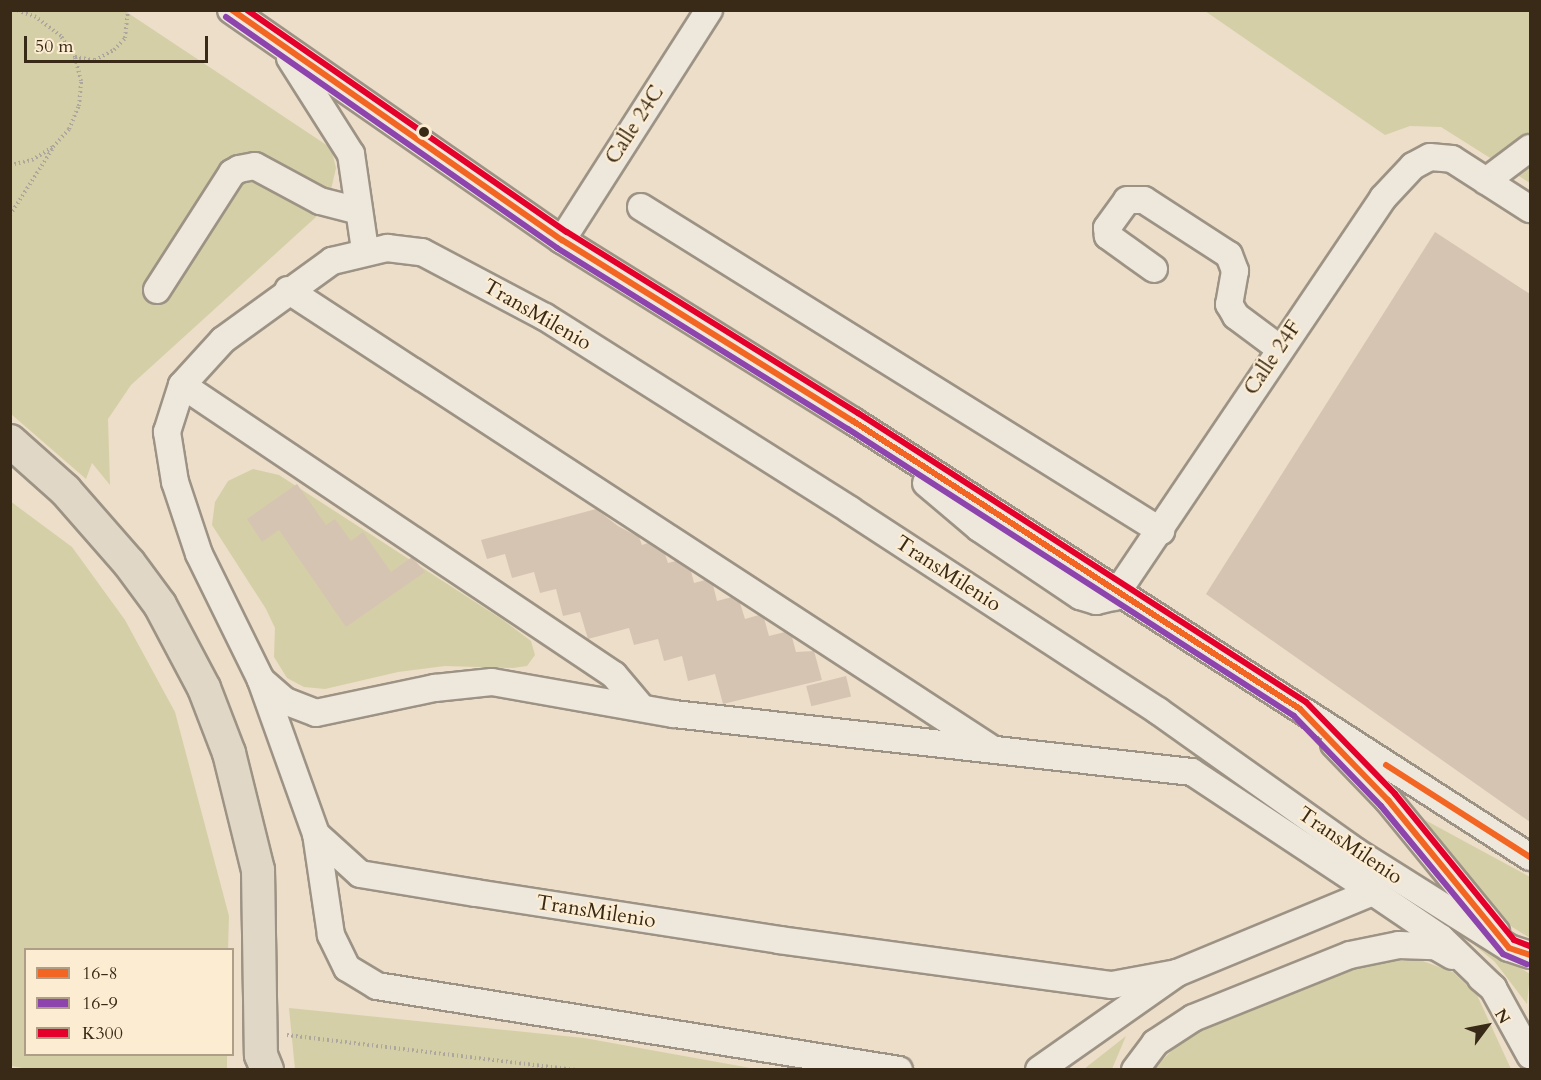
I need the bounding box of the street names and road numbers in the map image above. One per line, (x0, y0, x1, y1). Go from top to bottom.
street label: Calle 24C (600, 81, 670, 169)
street label: TransMilenio (478, 274, 596, 356)
street label: Calle 24F (1239, 316, 1307, 400)
street label: TransMilenio (890, 531, 1006, 617)
street label: TransMilenio (1293, 802, 1407, 890)
street label: TransMilenio (534, 890, 658, 934)

